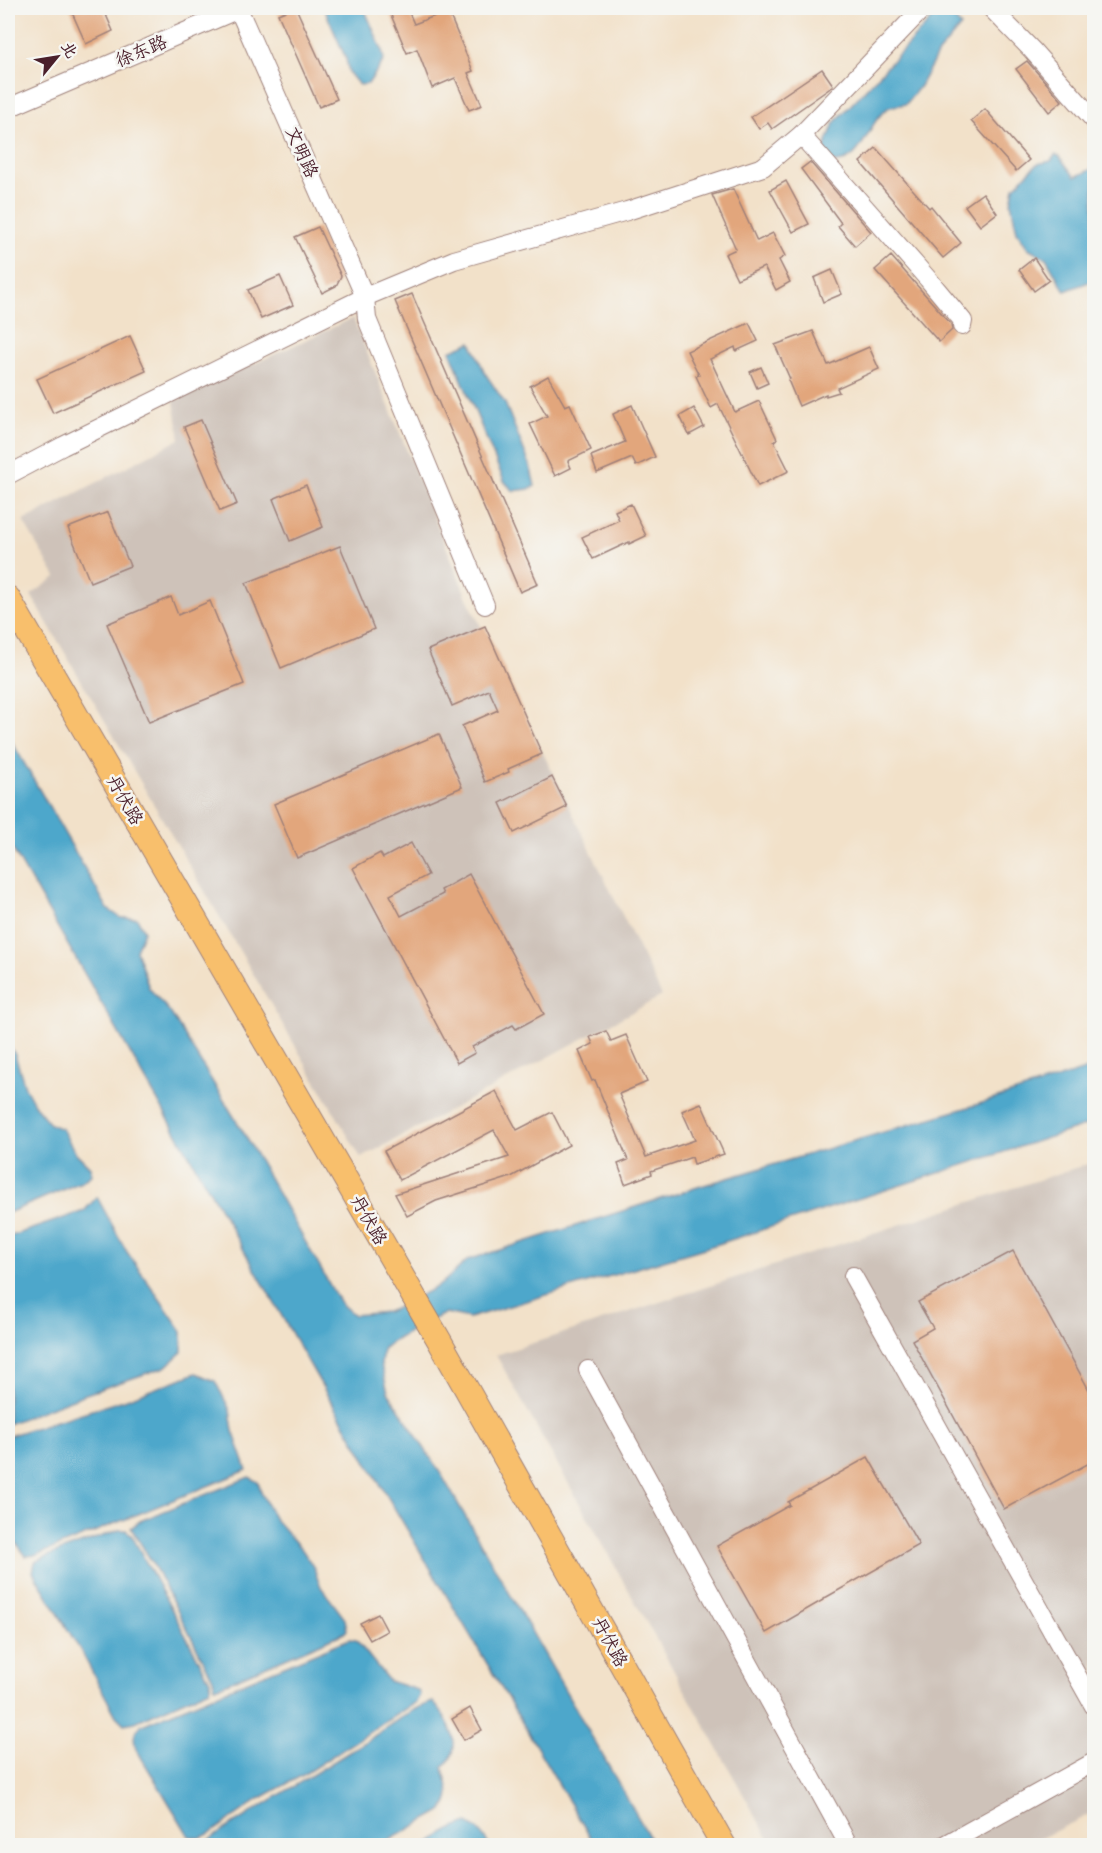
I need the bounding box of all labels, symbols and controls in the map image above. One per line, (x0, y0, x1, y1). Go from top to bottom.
north arrow (27, 27, 87, 87)
street label: 徐东路 (111, 29, 171, 73)
text: 北 (56, 38, 83, 62)
street label: 文明路 (280, 122, 324, 182)
street label: 丹伏路 (101, 771, 149, 829)
street label: 丹伏路 (345, 1191, 393, 1249)
street label: 丹伏路 (586, 1613, 634, 1671)

